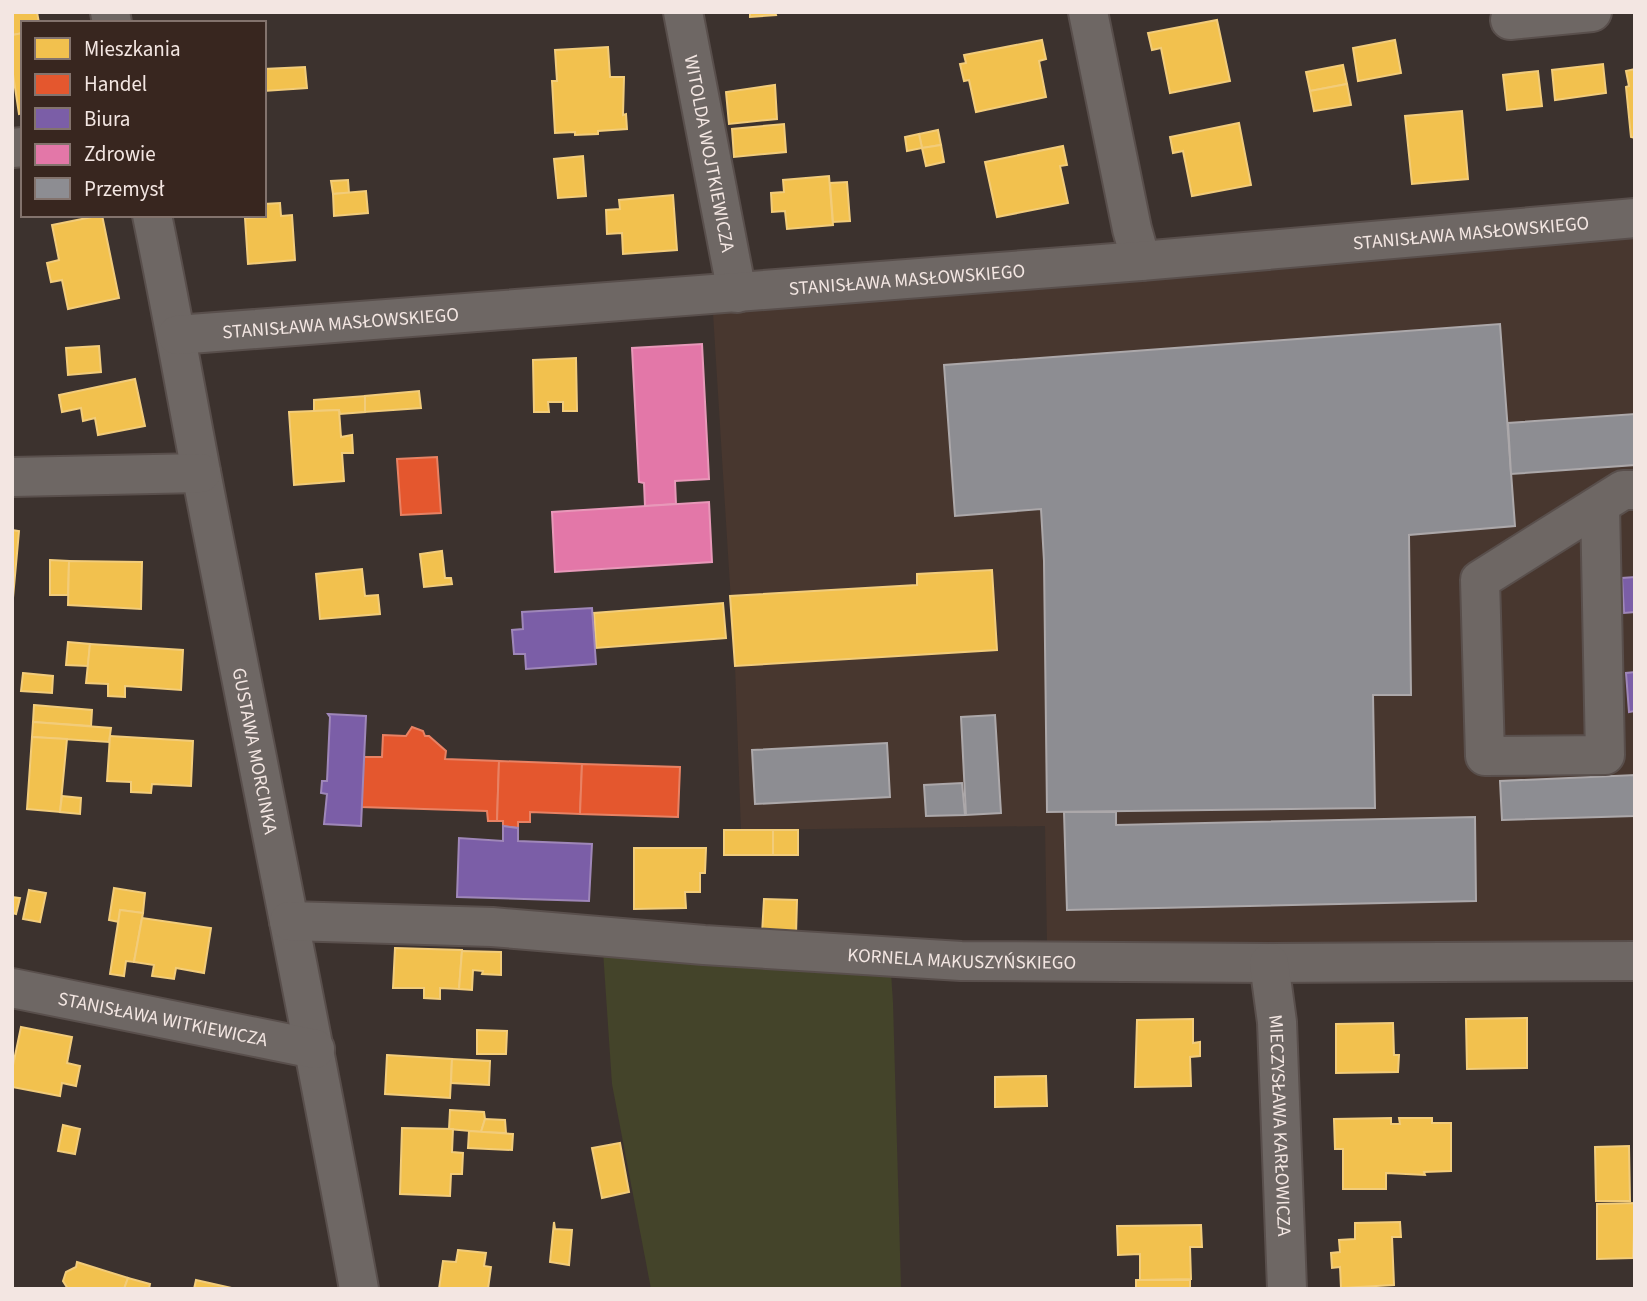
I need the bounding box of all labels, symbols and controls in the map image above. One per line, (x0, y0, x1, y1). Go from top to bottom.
legend (21, 21, 266, 217)
text: Mieszkania (84, 34, 181, 64)
street label: WITOLDA WOJTKIEWICZA (677, 53, 741, 255)
text: Handel (84, 69, 147, 99)
text: Biura (84, 104, 130, 134)
text: Zdrowie (84, 139, 156, 169)
text: Przemysł (84, 174, 165, 204)
street label: STANISŁAWA MASŁOWSKIEGO (1352, 210, 1590, 258)
street label: STANISŁAWA MASŁOWSKIEGO (788, 258, 1026, 303)
street label: STANISŁAWA MASŁOWSKIEGO (221, 301, 460, 346)
street label: GUSTAWA MORCINKA (225, 666, 284, 837)
street label: KORNELA MAKUSZYŃSKIEGO (847, 942, 1076, 977)
street label: STANISŁAWA WITKIEWICZA (56, 986, 270, 1054)
street label: MIECZYSŁAWA KARŁOWICZA (1261, 1013, 1297, 1237)

